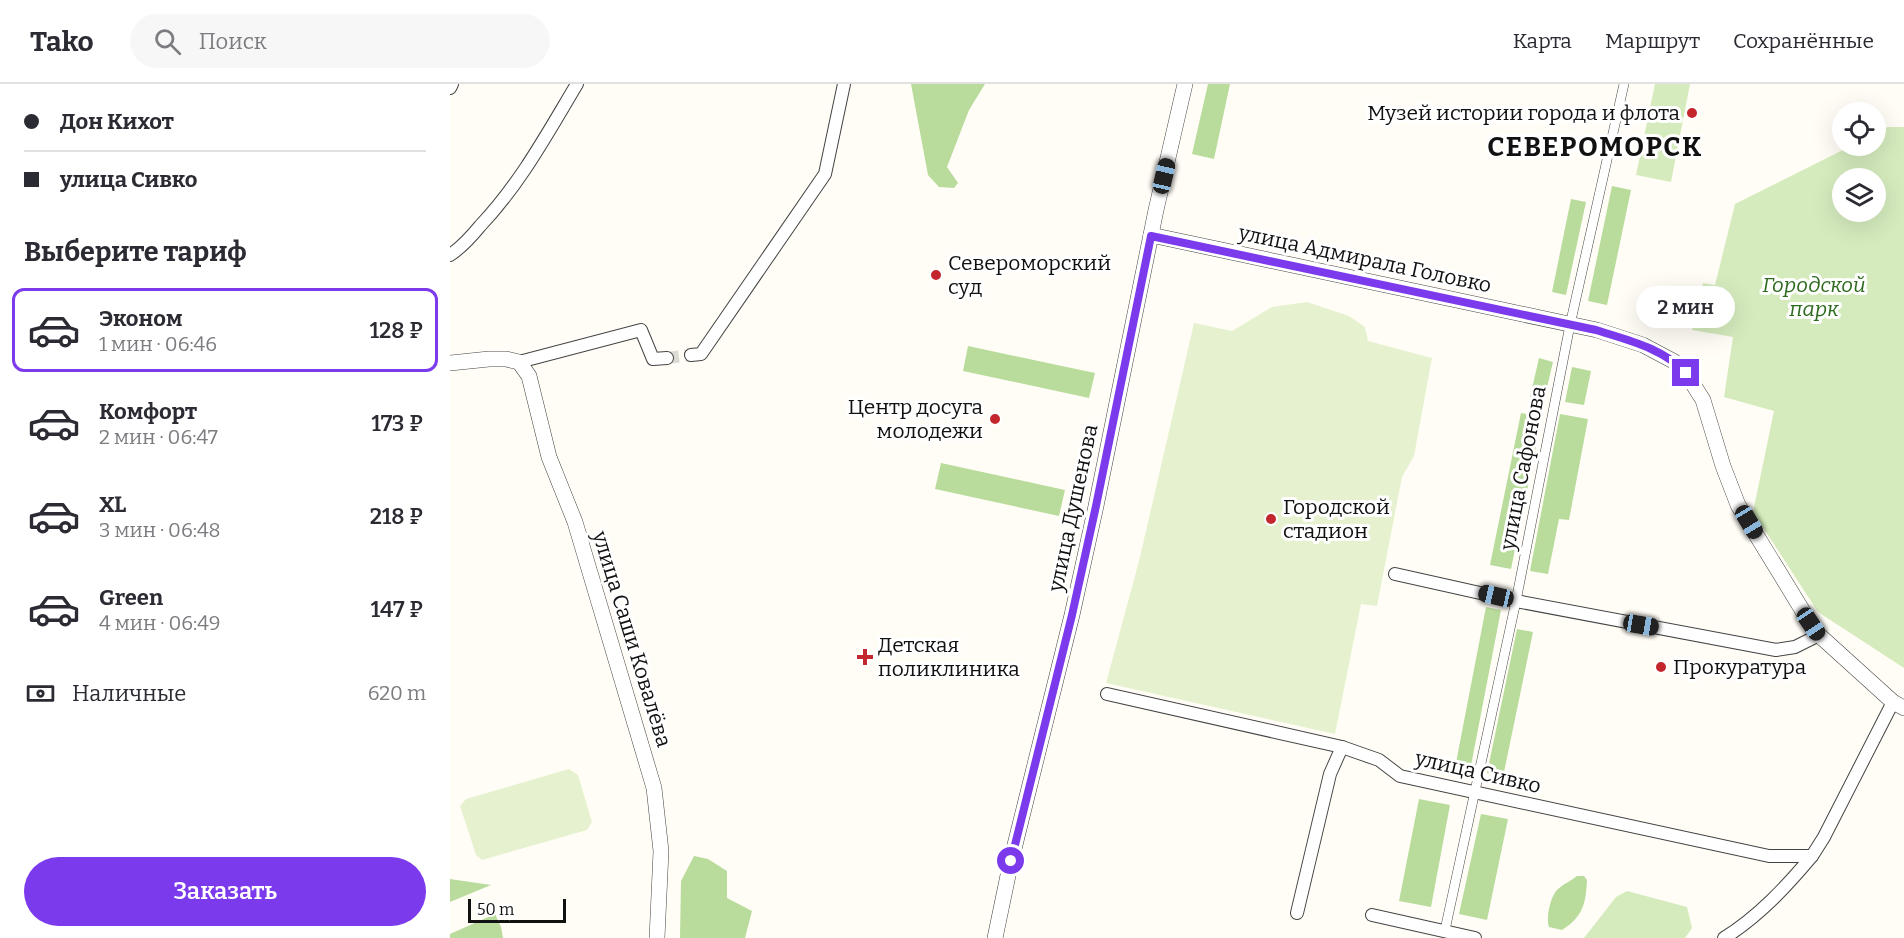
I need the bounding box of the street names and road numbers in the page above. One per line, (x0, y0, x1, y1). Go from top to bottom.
street label: улица Адмирала Головко (1235, 219, 1494, 299)
street label: улица Сафонова (1494, 383, 1552, 553)
street label: улица Душенова (1042, 421, 1104, 595)
street label: улица Саши Ковалёва (586, 527, 677, 751)
street label: улица Сивко (1412, 745, 1543, 799)

